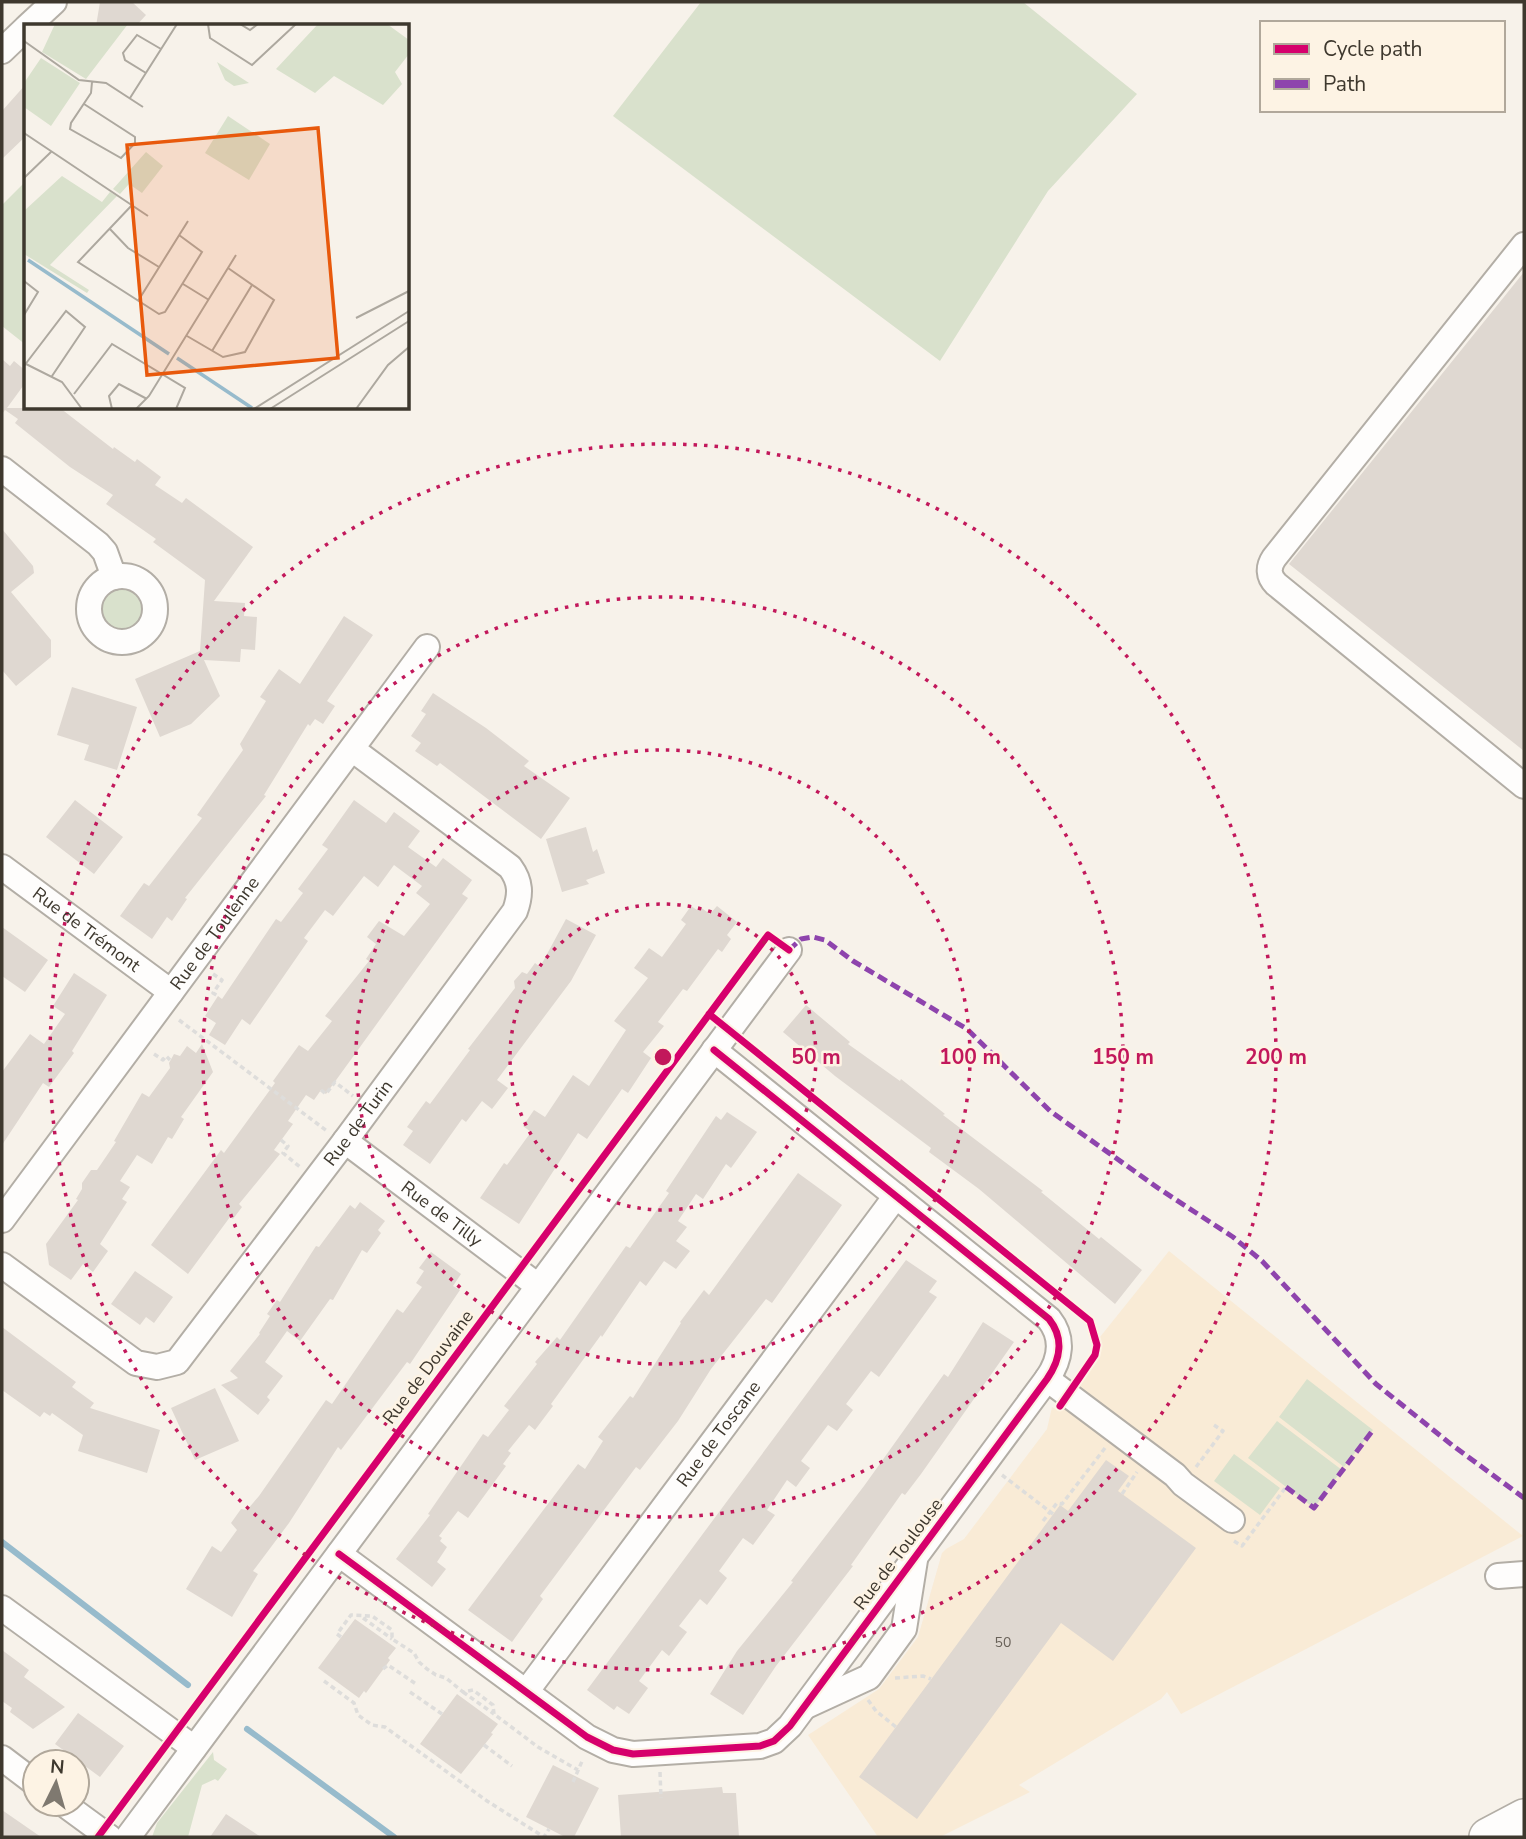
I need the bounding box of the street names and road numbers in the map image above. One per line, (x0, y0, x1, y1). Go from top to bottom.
street label: Rue de Toulenne (165, 872, 265, 995)
street label: Rue de Trémont (28, 882, 146, 978)
street label: Rue de Turin (318, 1075, 398, 1171)
street label: Rue de Tilly (396, 1175, 488, 1253)
street label: Rue de Douvaine (377, 1305, 479, 1429)
street label: Rue de Toscane (671, 1376, 766, 1492)
street label: Rue de Toulouse (848, 1493, 948, 1615)

